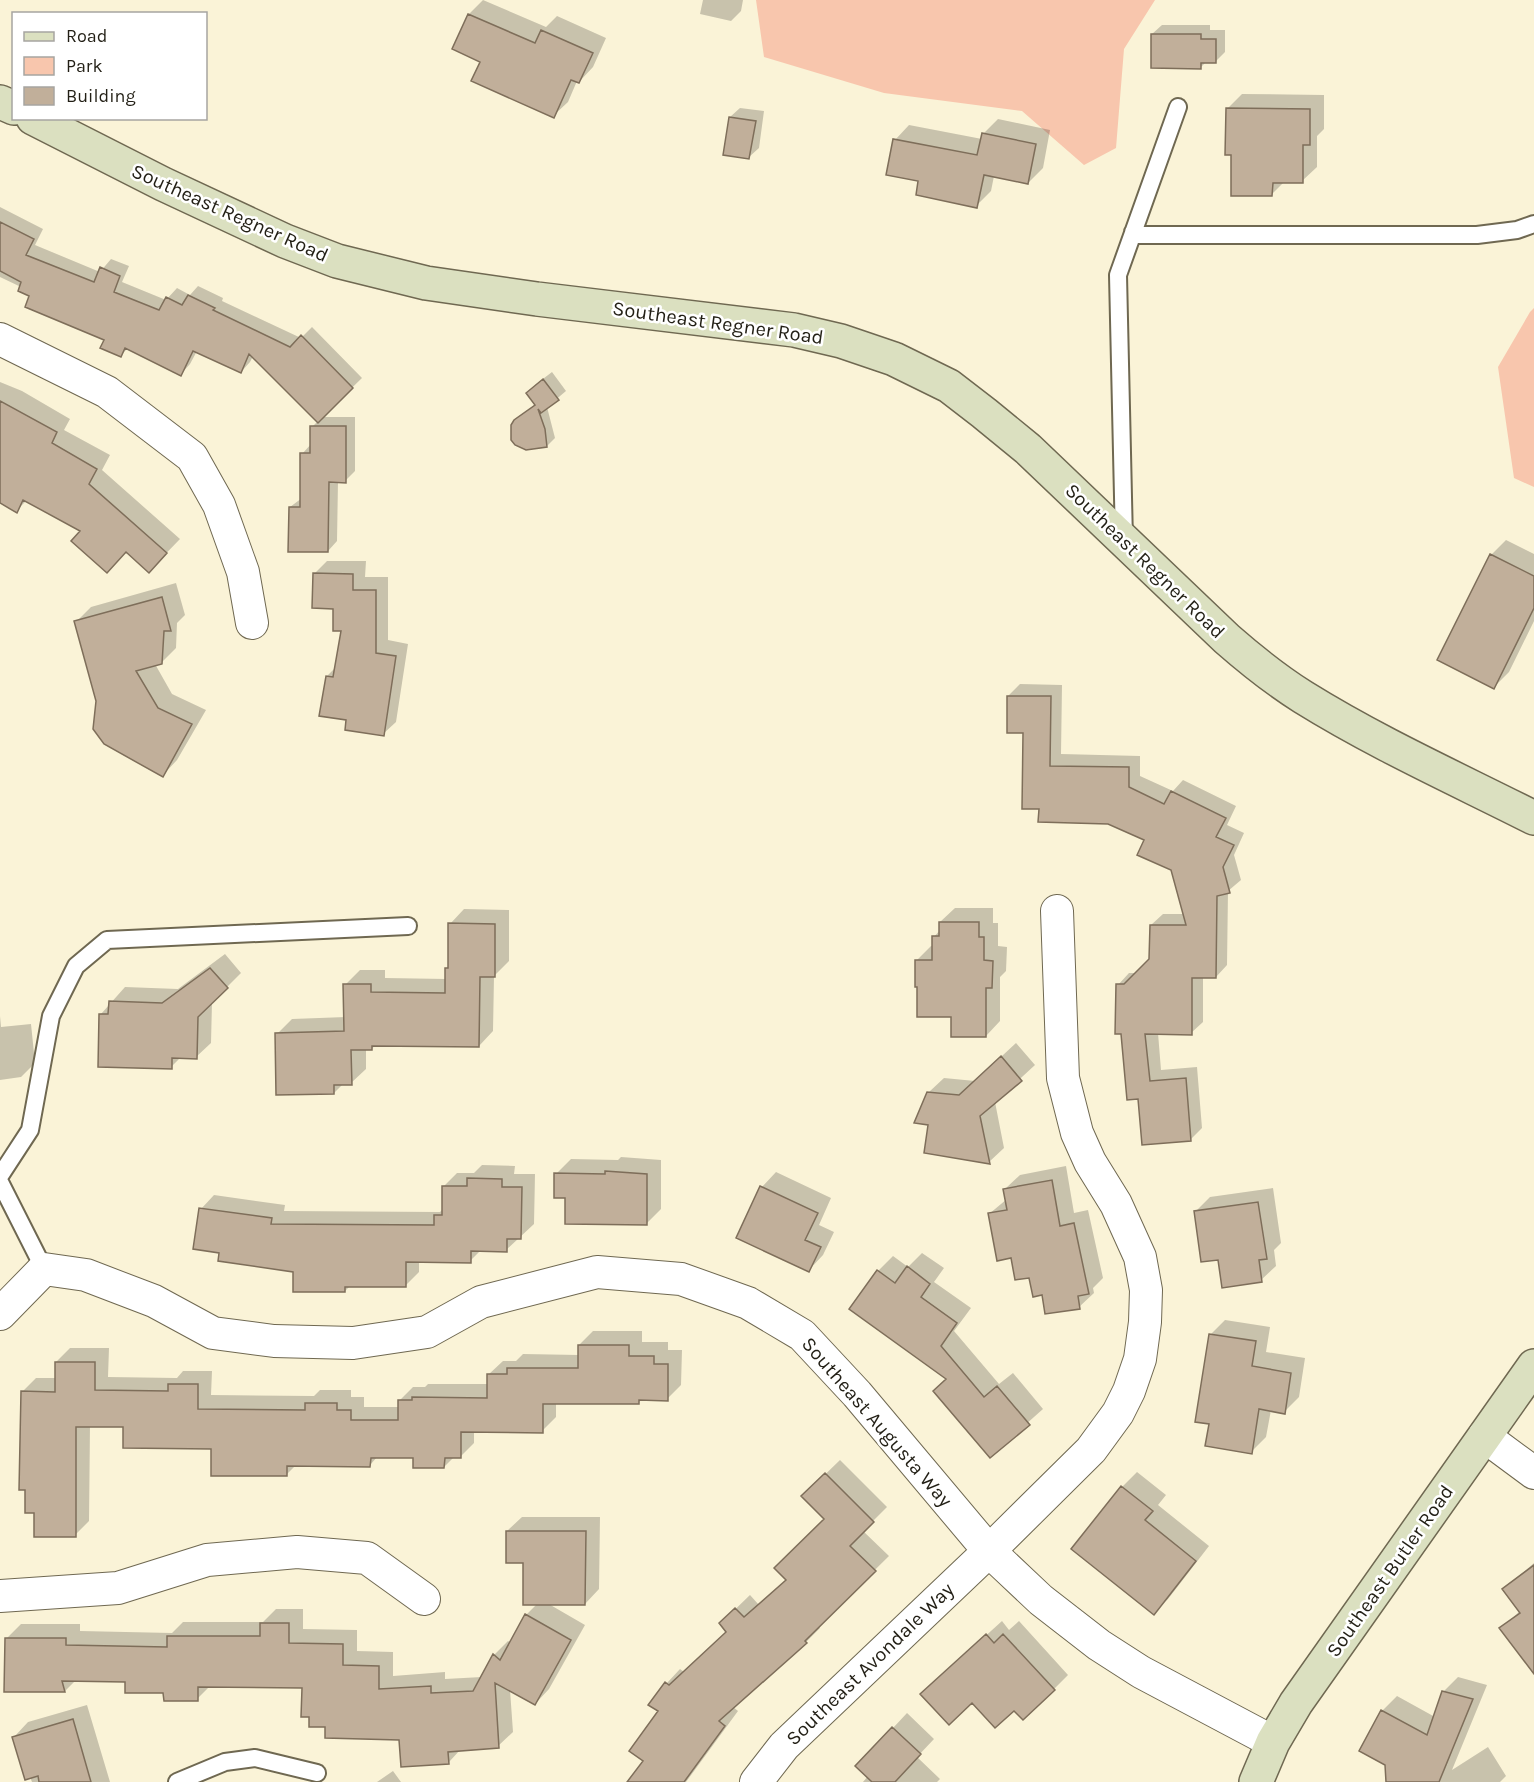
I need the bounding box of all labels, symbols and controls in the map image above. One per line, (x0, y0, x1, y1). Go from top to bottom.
legend (12, 12, 207, 120)
text: Road (66, 25, 107, 47)
text: Park (66, 55, 103, 77)
text: Building (66, 85, 136, 107)
street label: Southeast Regner Road (128, 159, 332, 267)
street label: Southeast Regner Road (611, 297, 825, 349)
street label: Southeast Regner Road (1060, 479, 1230, 643)
street label: Southeast Augusta Way (797, 1333, 957, 1511)
street label: Southeast Butler Road (1322, 1481, 1458, 1661)
street label: Southeast Avondale Way (781, 1578, 959, 1750)

